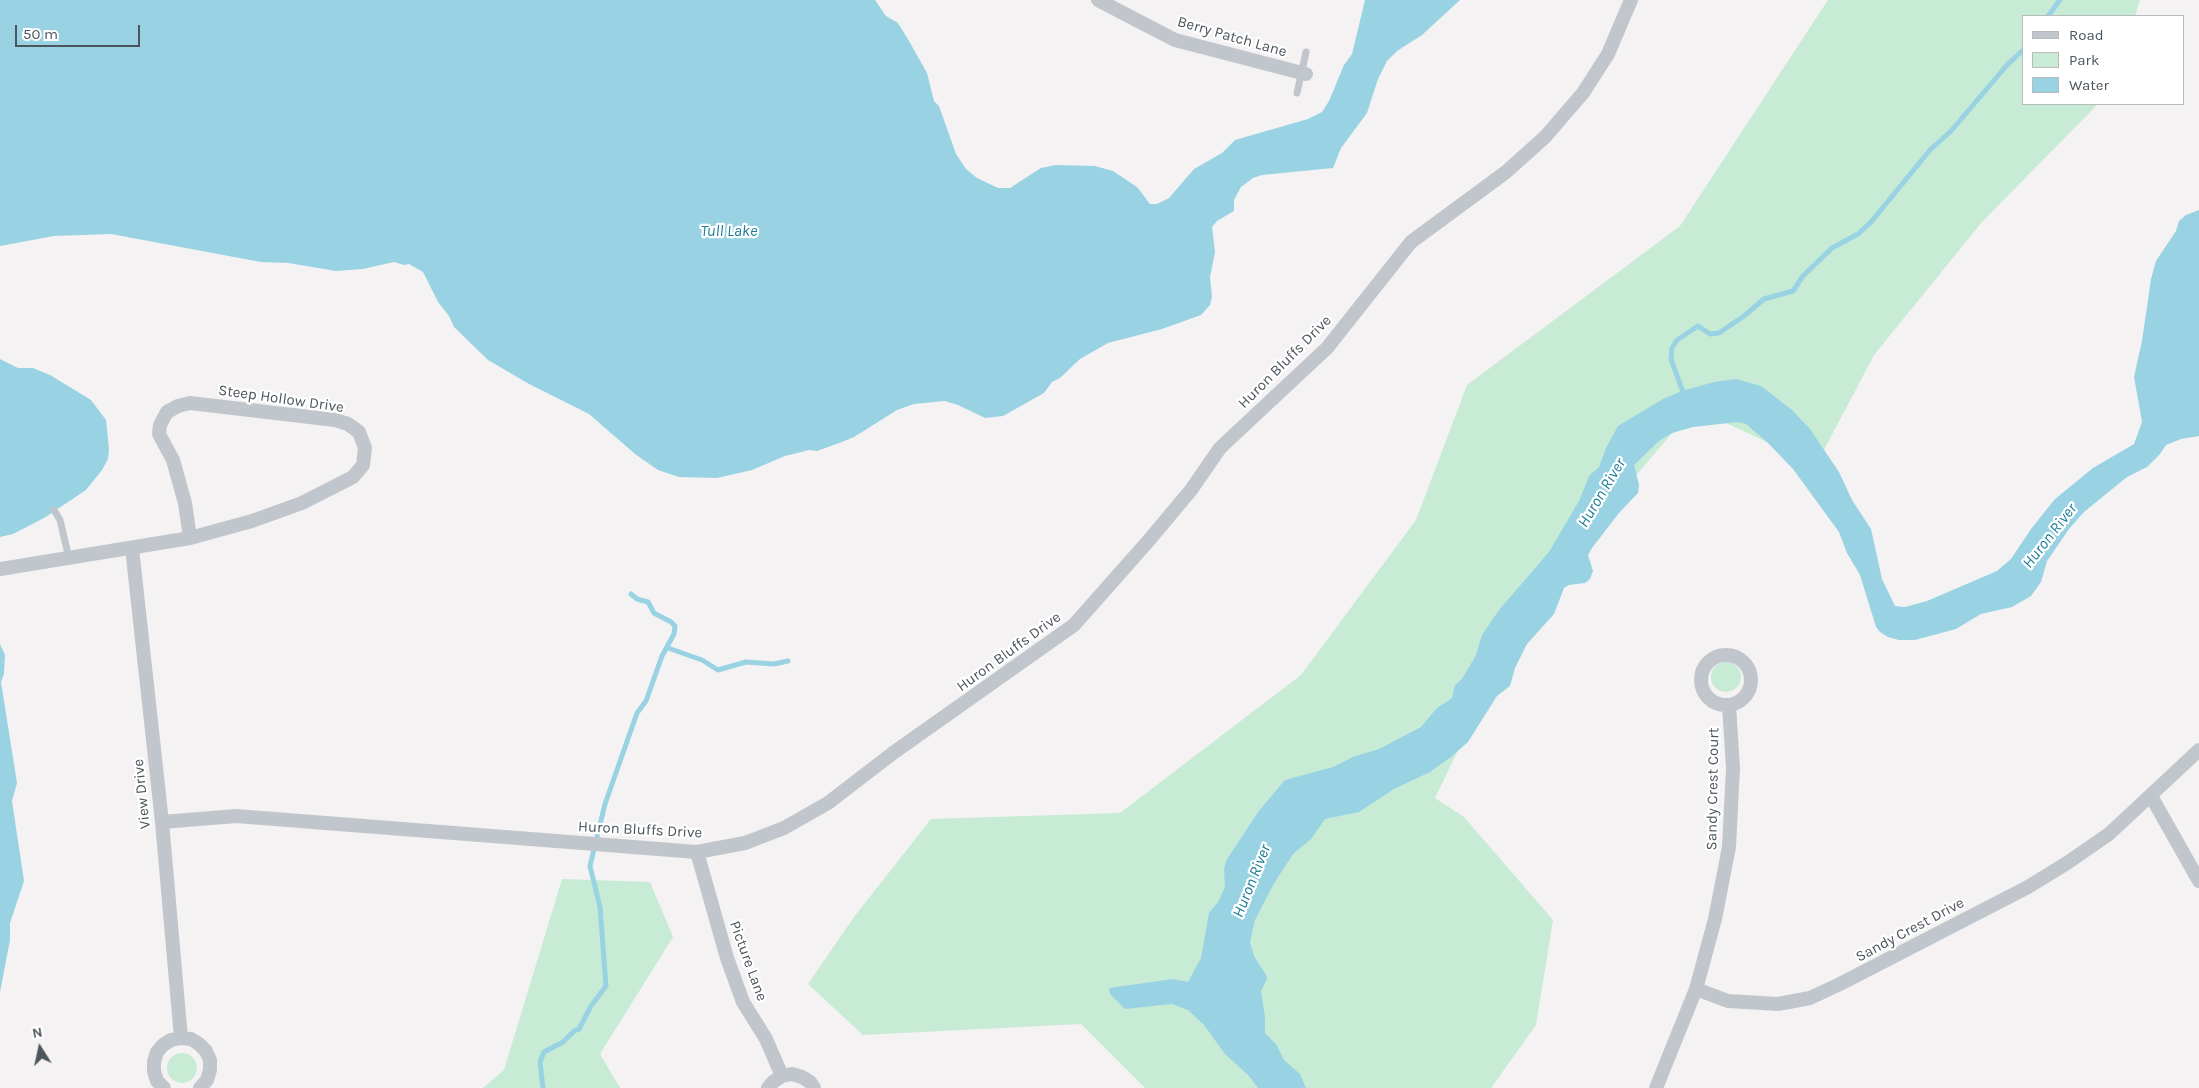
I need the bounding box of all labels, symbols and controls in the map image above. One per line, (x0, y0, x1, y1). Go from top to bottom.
street label: Berry Patch Lane (1175, 13, 1289, 61)
scale bar (18, 15, 142, 47)
legend (2022, 15, 2184, 105)
text: 50 m (23, 25, 58, 43)
text: Road (2069, 26, 2104, 44)
text: Park (2069, 51, 2099, 69)
text: Water (2069, 76, 2109, 94)
water label: Tull Lake (701, 221, 757, 241)
street label: Huron Bluffs Drive (1235, 312, 1335, 412)
street label: Steep Hollow Drive (217, 381, 345, 417)
water label: Huron River (1574, 455, 1630, 531)
water label: Huron River (2019, 500, 2081, 572)
street label: Huron Bluffs Drive (953, 608, 1065, 696)
street label: Sandy Crest Court (1703, 727, 1723, 851)
street label: View Drive (129, 758, 155, 830)
street label: Huron Bluffs Drive (577, 818, 703, 842)
water label: Huron River (1229, 842, 1275, 920)
street label: Sandy Crest Drive (1853, 894, 1967, 966)
street label: Picture Lane (725, 918, 771, 1004)
north arrow (15, 1023, 65, 1073)
text: N (31, 1023, 44, 1042)

